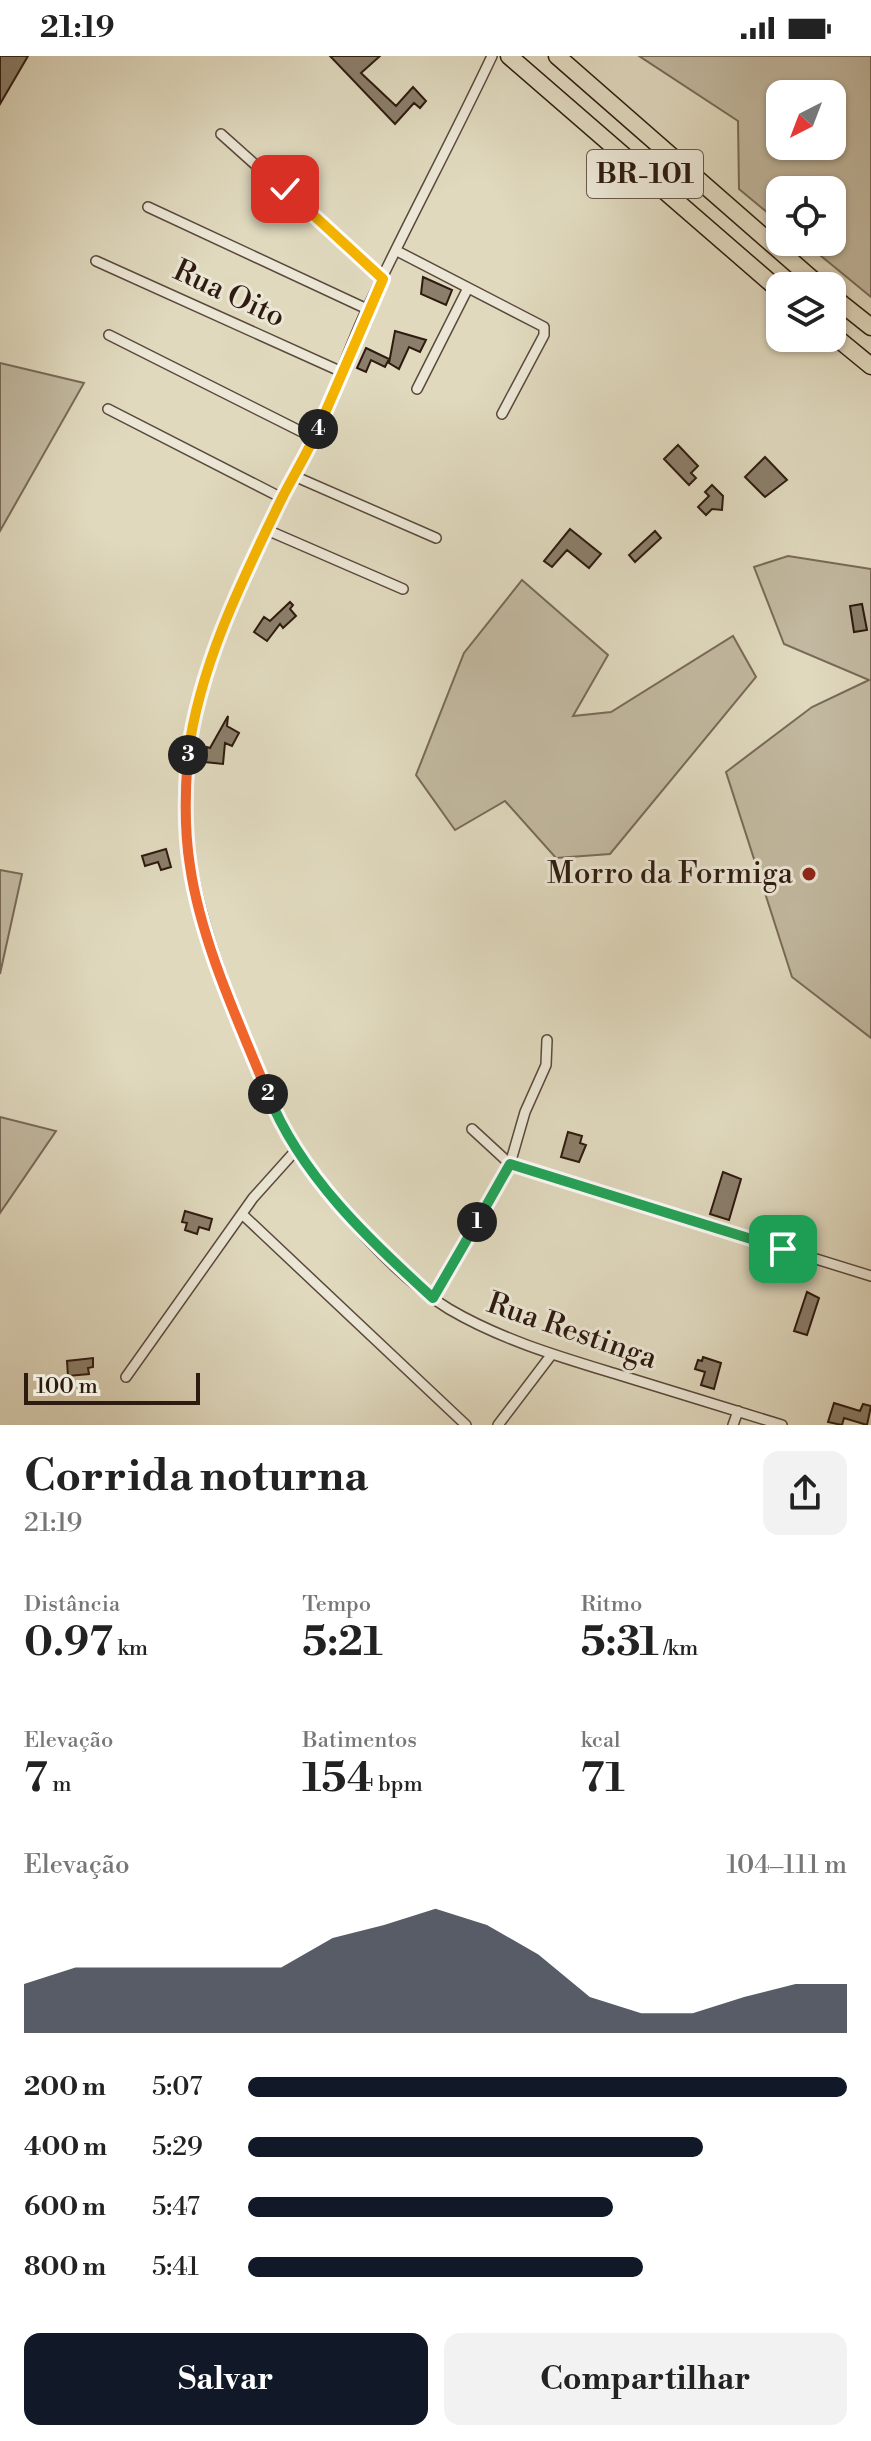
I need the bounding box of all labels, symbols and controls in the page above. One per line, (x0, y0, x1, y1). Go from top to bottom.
text: 21:19 (40, 9, 115, 47)
north arrow (766, 80, 846, 160)
map controls (766, 80, 846, 352)
road number: BR-101 (587, 150, 703, 198)
pin (251, 155, 319, 223)
icon: check (263, 167, 307, 211)
button: locate (766, 176, 846, 256)
street label: Rua Oito (167, 252, 291, 336)
button: layers (766, 272, 846, 352)
pin: 4 (298, 409, 338, 449)
text: 4 (311, 415, 325, 442)
pin: 3 (168, 735, 208, 775)
text: 3 (181, 741, 195, 768)
place label: Morro da Formiga (547, 855, 794, 893)
marker: Morro da Formiga (800, 865, 818, 883)
pin: 2 (248, 1074, 288, 1114)
text: 2 (261, 1080, 275, 1107)
pin: 1 (457, 1202, 497, 1242)
text: 1 (472, 1208, 482, 1235)
pin (749, 1215, 817, 1283)
icon: arrive (761, 1227, 805, 1271)
street label: Rua Restinga (482, 1284, 663, 1378)
scale bar (24, 1369, 200, 1405)
text: 100 m (36, 1373, 98, 1400)
text: Corrida noturna (24, 1449, 368, 1504)
button: share (763, 1451, 847, 1535)
text: 21:19 (24, 1507, 82, 1539)
text: Distância (24, 1591, 120, 1618)
text: Tempo (302, 1591, 371, 1618)
text: Ritmo (581, 1591, 642, 1618)
text: 0.97 (24, 1618, 113, 1668)
text: 5:21 (302, 1618, 383, 1668)
text: 5:31 (581, 1618, 659, 1668)
text: km (113, 1635, 148, 1662)
text: /km (659, 1635, 698, 1662)
text: Elevação (24, 1727, 113, 1754)
text: Batimentos (302, 1727, 417, 1754)
text: kcal (581, 1727, 621, 1754)
text: 7 (24, 1754, 48, 1804)
text: 154 (302, 1754, 374, 1804)
text: 71 (581, 1754, 625, 1804)
text: m (48, 1771, 71, 1798)
text: bpm (374, 1771, 423, 1798)
text: Elevação (24, 1849, 130, 1881)
text: 104–111 m (727, 1849, 847, 1881)
text: 200 m (24, 2071, 106, 2103)
text: 5:07 (152, 2071, 202, 2103)
text: 400 m (24, 2131, 107, 2163)
text: 5:29 (152, 2131, 203, 2163)
text: 600 m (24, 2191, 106, 2223)
text: 5:47 (152, 2191, 200, 2223)
text: 800 m (24, 2251, 106, 2283)
text: 5:41 (152, 2251, 199, 2283)
button: Salvar (24, 2333, 428, 2425)
button: Compartilhar (444, 2333, 847, 2425)

